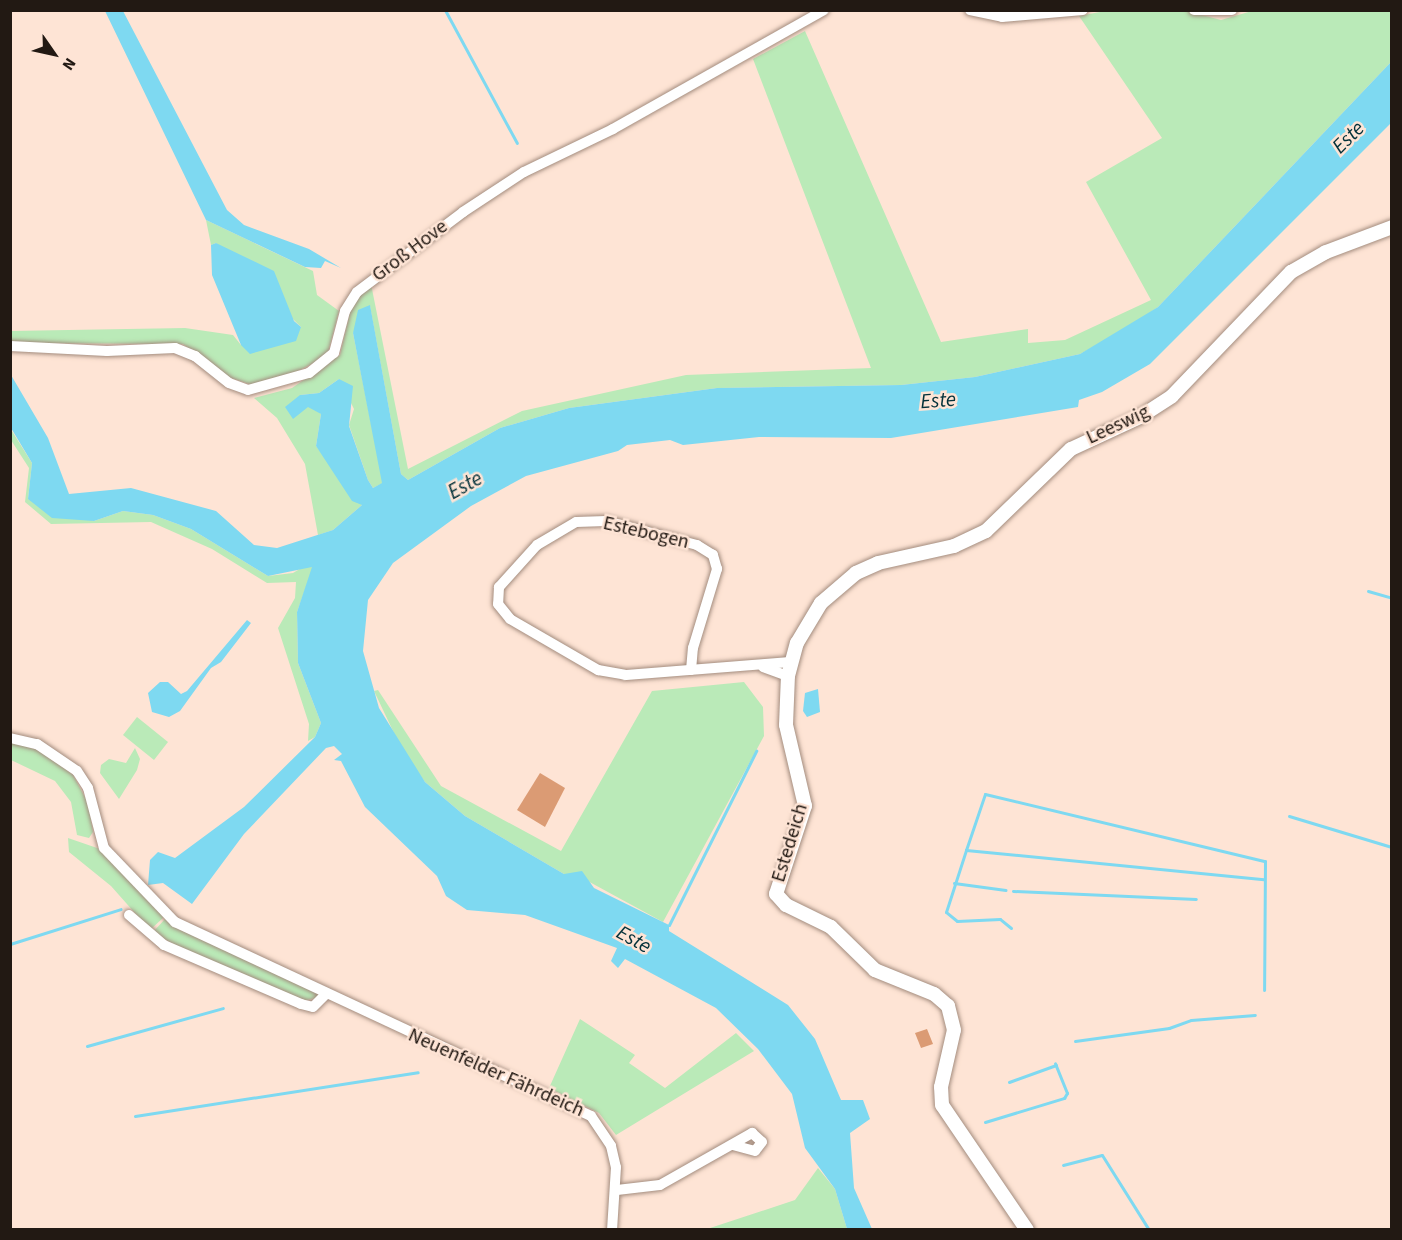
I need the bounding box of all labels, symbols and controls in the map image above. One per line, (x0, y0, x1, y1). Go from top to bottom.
north arrow (24, 24, 84, 84)
text: N (57, 53, 81, 75)
water label: Este (1326, 115, 1370, 159)
street label: Groß Hove (367, 215, 453, 287)
water label: Este (919, 386, 957, 414)
street label: Leeswig (1083, 400, 1153, 450)
water label: Este (443, 465, 487, 505)
street label: Estebogen (601, 511, 691, 555)
street label: Estedeich (767, 801, 813, 885)
water label: Este (612, 919, 656, 959)
street label: Neuenfelder Fährdeich (404, 1023, 588, 1123)

